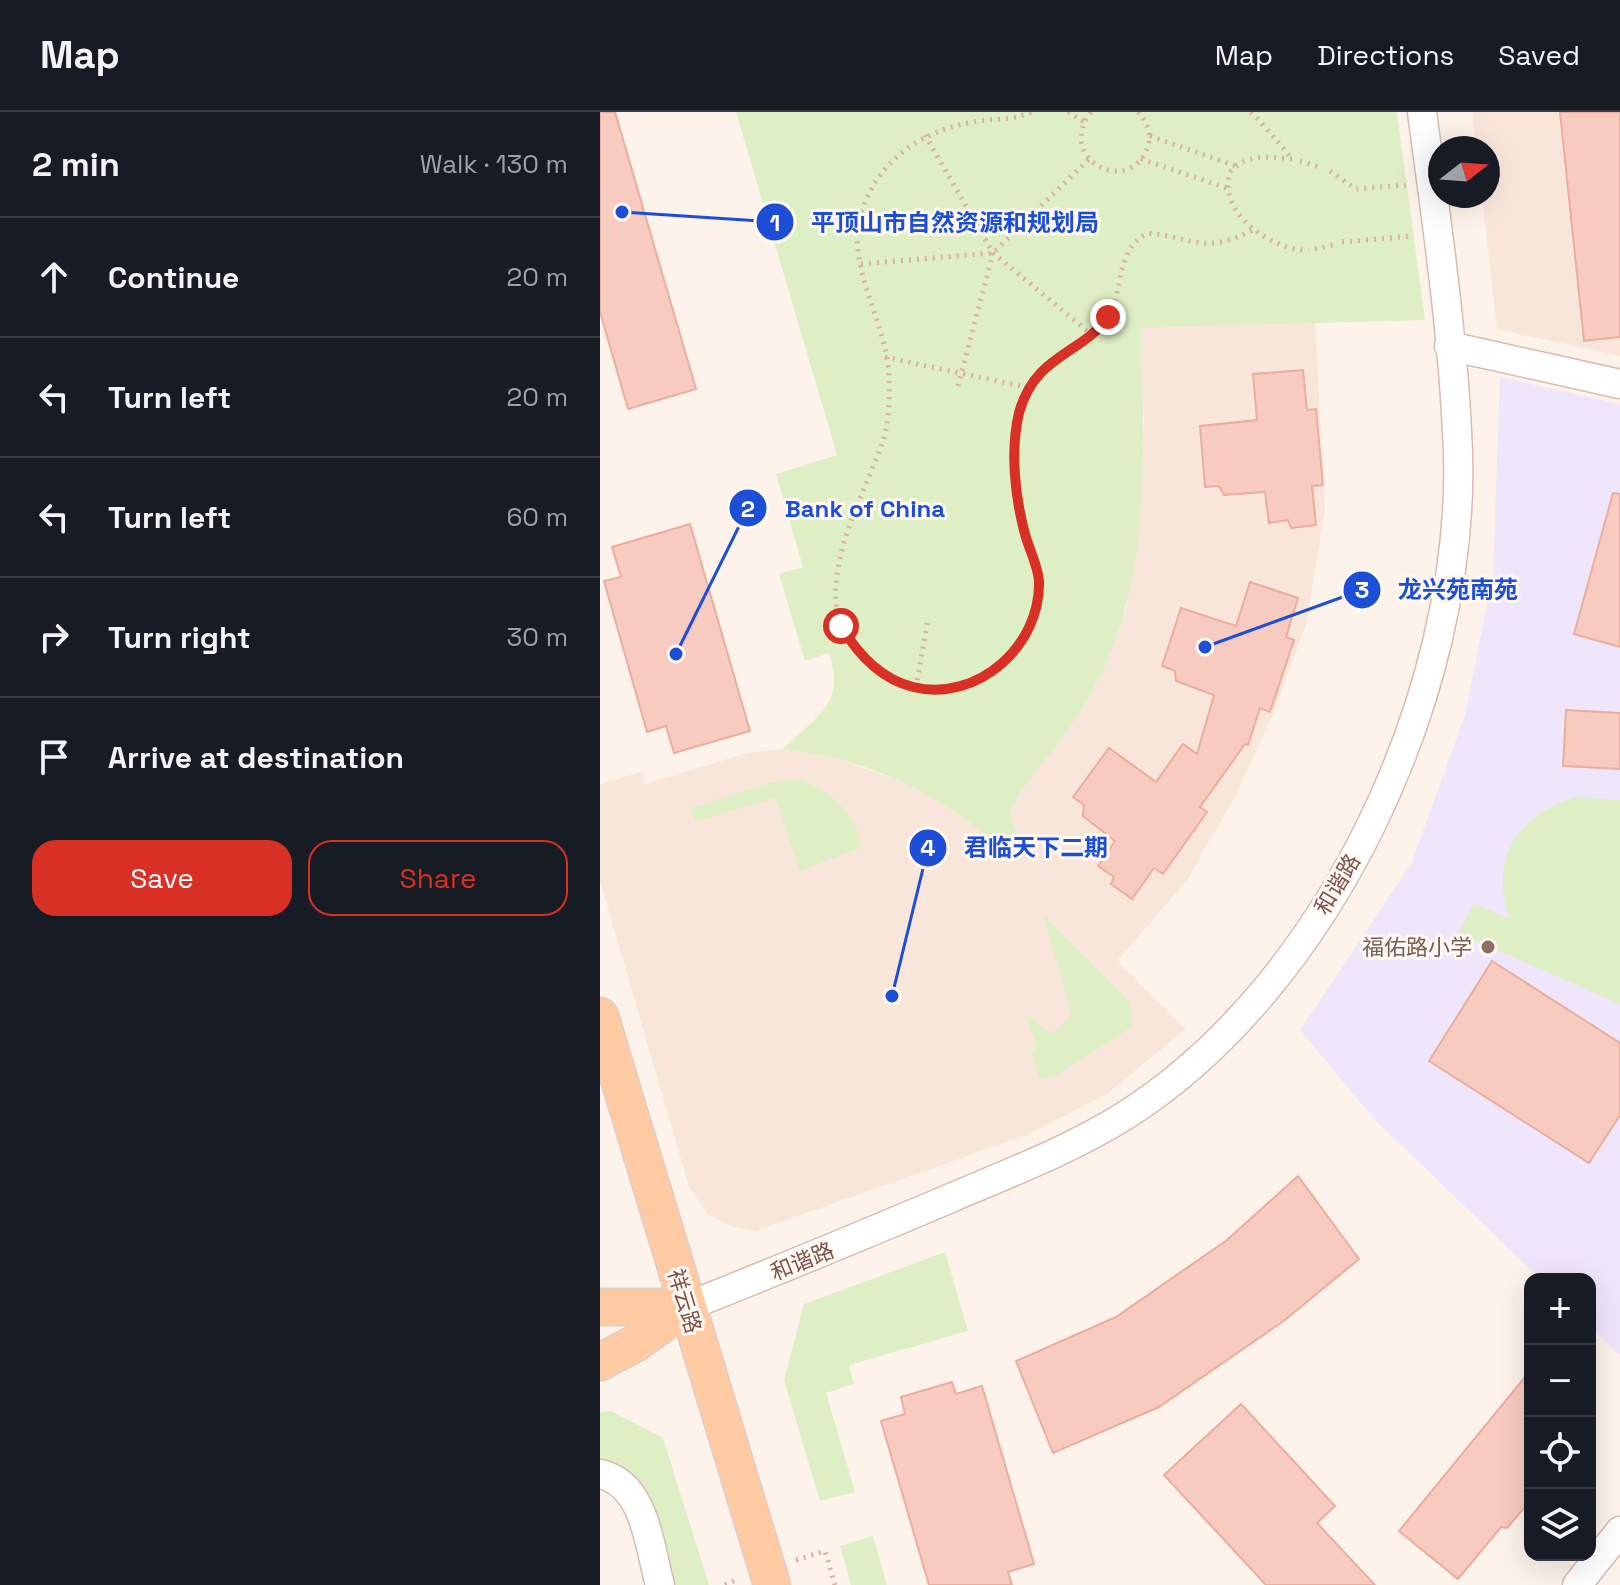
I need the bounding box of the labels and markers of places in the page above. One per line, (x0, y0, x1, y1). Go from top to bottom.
callout: 平顶山市自然资源和规划局 (755, 198, 1115, 246)
callout: Bank of China (728, 484, 961, 532)
callout: 龙兴苑南苑 (1342, 566, 1534, 614)
callout: 君临天下二期 (908, 824, 1124, 872)
place label: 福佑路小学 (1362, 933, 1472, 961)
marker: 福佑路小学 (1479, 938, 1497, 956)

